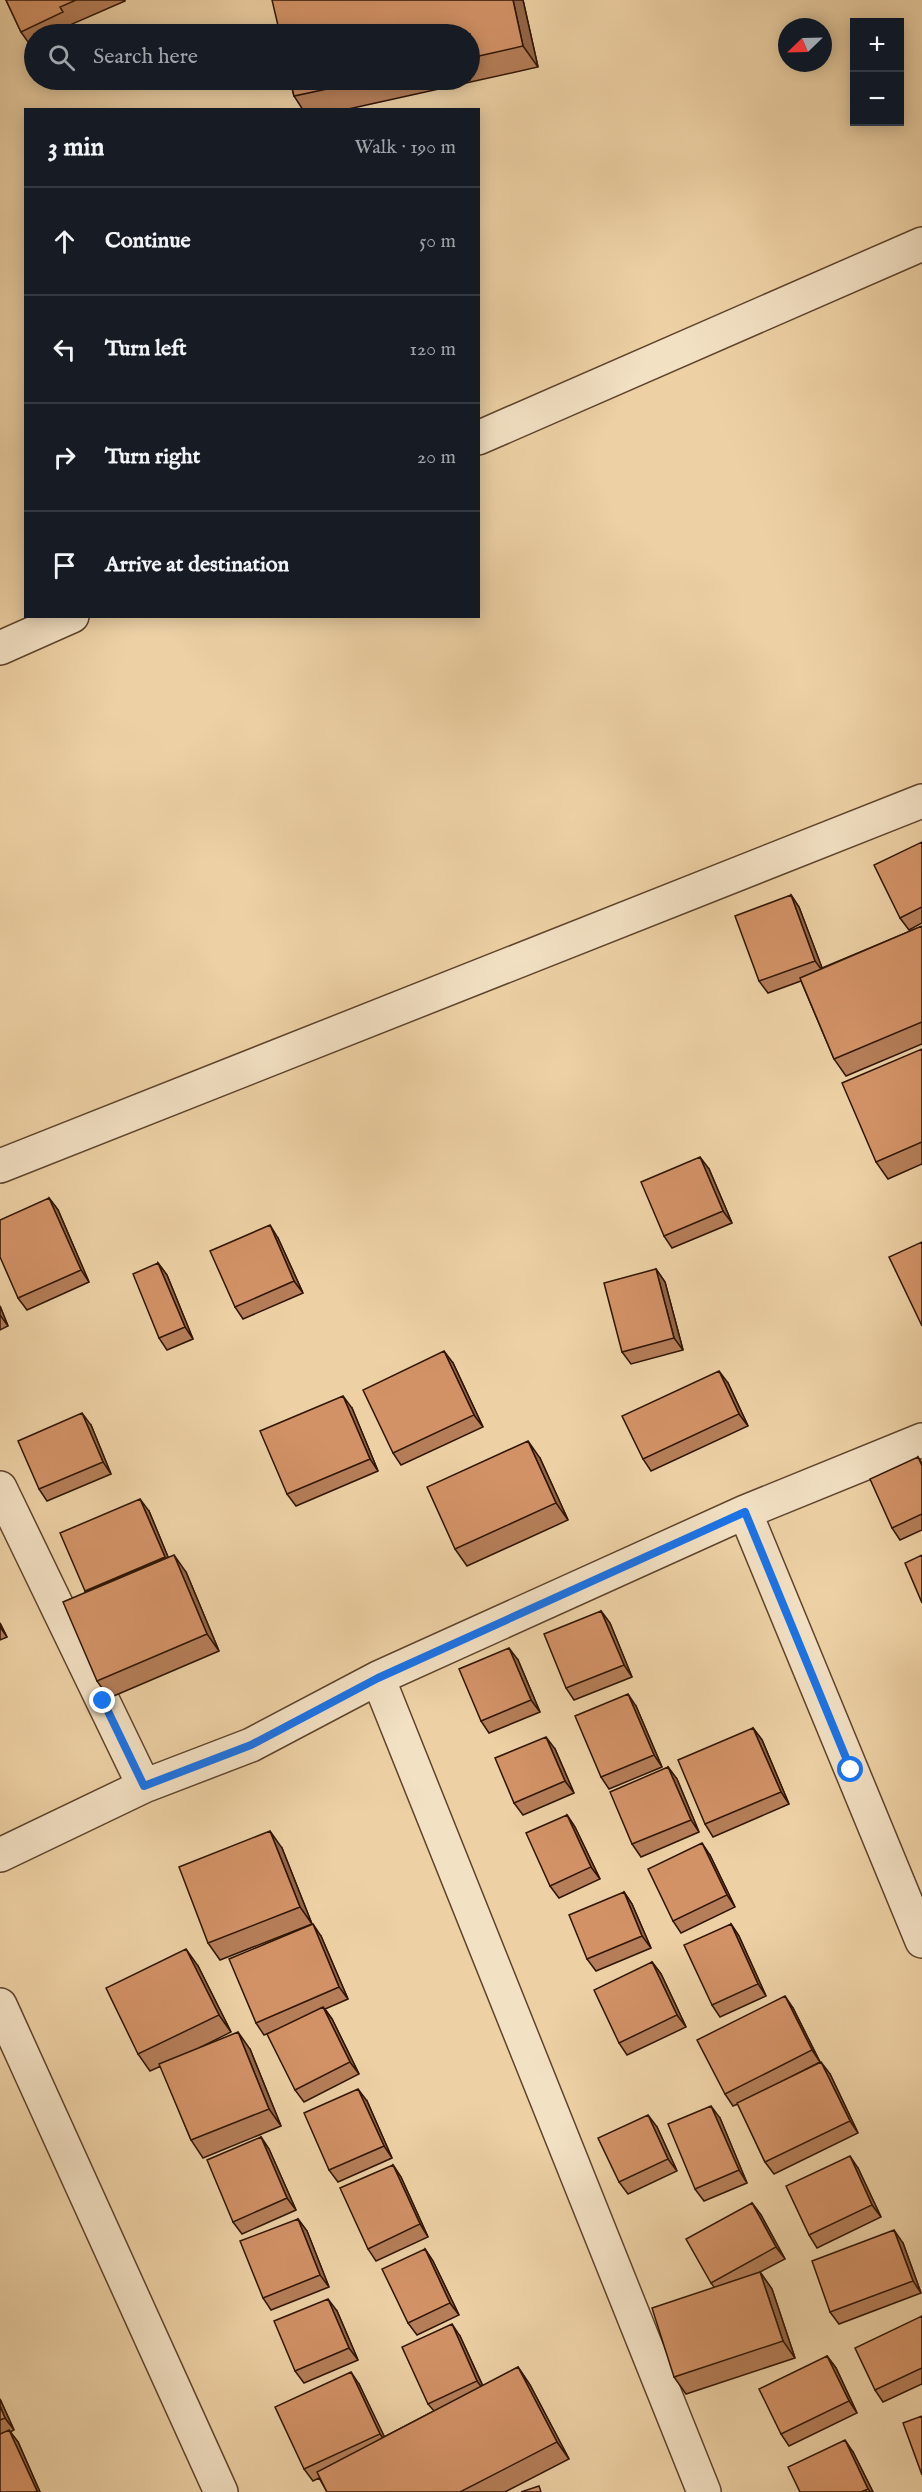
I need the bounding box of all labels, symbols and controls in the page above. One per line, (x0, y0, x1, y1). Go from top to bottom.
north arrow (778, 18, 832, 72)
map controls (850, 18, 904, 126)
button: + (850, 18, 904, 72)
search box (24, 24, 480, 90)
icon: search (45, 41, 78, 74)
text: Search here (93, 43, 198, 71)
button: − (850, 72, 904, 126)
text: 3 min (48, 131, 104, 164)
text: Walk · 190 m (354, 135, 456, 160)
icon: ahead (48, 225, 81, 258)
text: Continue (105, 227, 191, 255)
text: 50 m (419, 229, 456, 254)
icon: left (48, 333, 81, 366)
text: Turn left (105, 335, 187, 363)
text: 120 m (410, 337, 456, 362)
icon: right (48, 441, 81, 474)
text: Turn right (105, 443, 200, 471)
text: 20 m (417, 445, 456, 470)
icon: arrive (48, 549, 81, 582)
text: Arrive at destination (105, 551, 289, 579)
route end (89, 1687, 115, 1713)
route start (837, 1756, 863, 1782)

